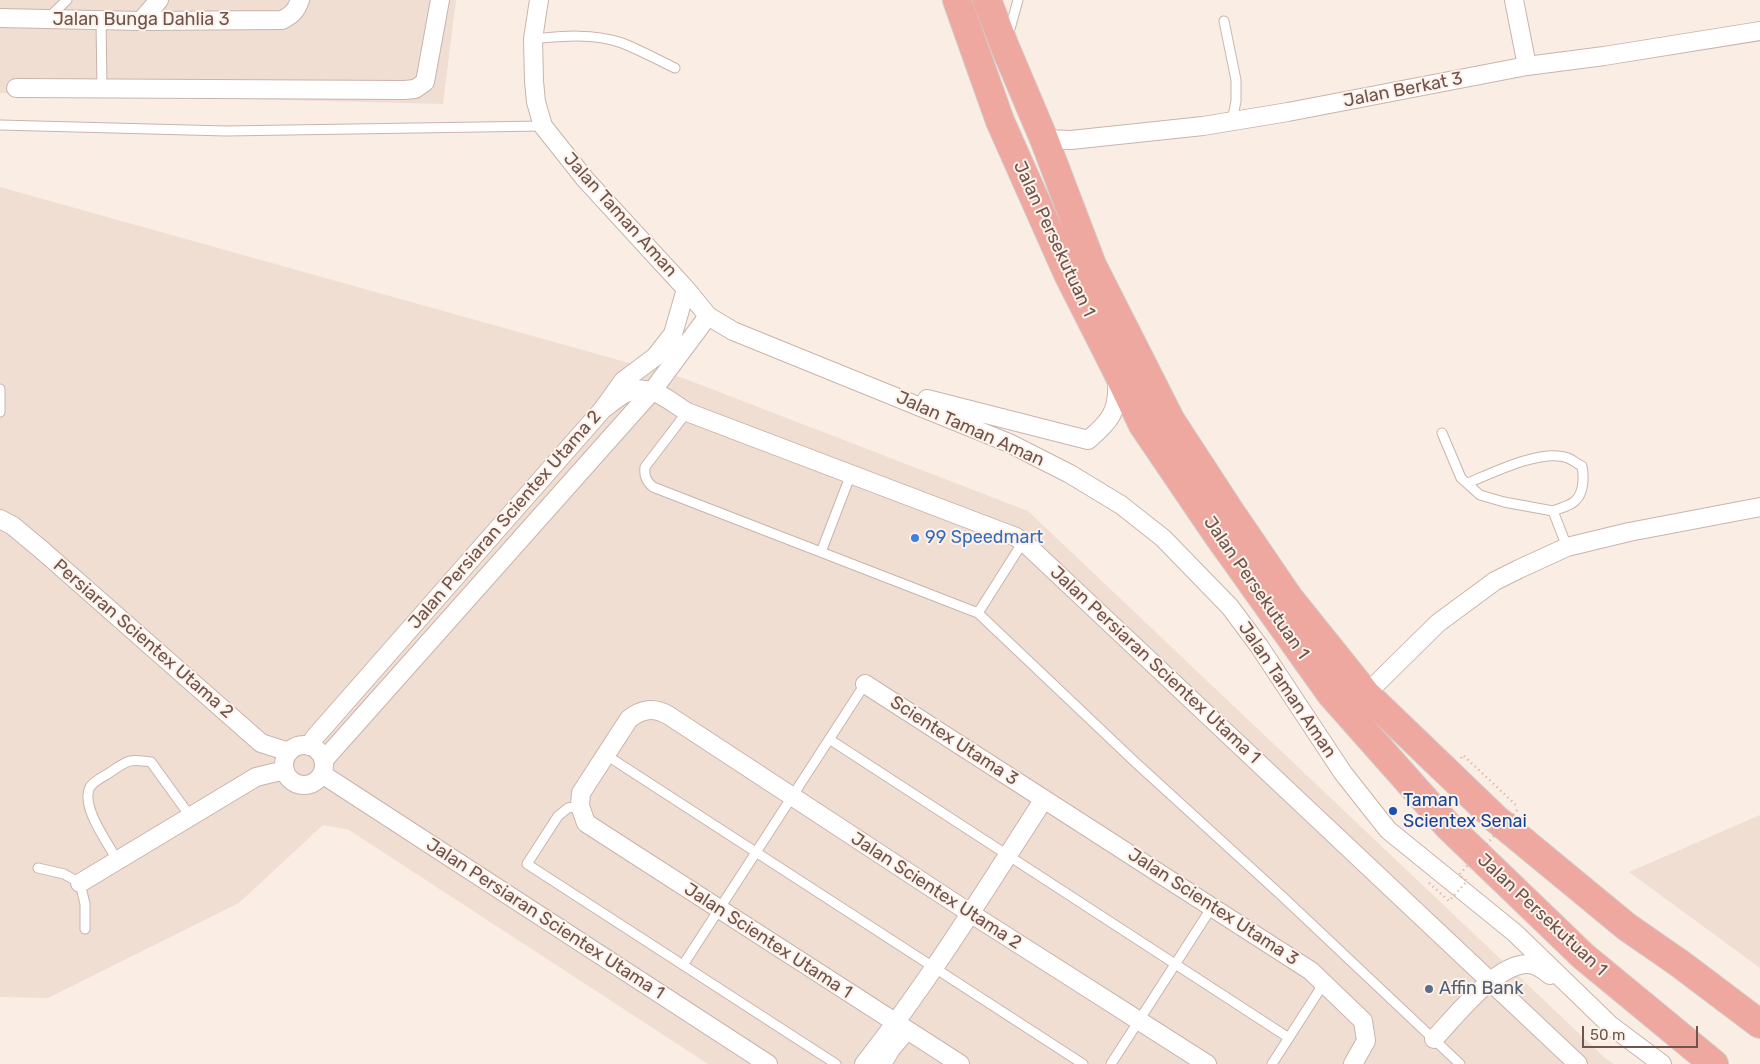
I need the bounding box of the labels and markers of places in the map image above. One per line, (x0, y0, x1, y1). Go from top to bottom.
place label: 99 Speedmart (925, 527, 1043, 549)
marker: 99 Speedmart (909, 532, 921, 544)
place label: Taman Scientex Senai (1403, 790, 1527, 832)
marker: Taman Scientex Senai (1387, 805, 1399, 817)
place label: Affin Bank (1439, 978, 1524, 1000)
marker: Affin Bank (1423, 983, 1435, 995)

